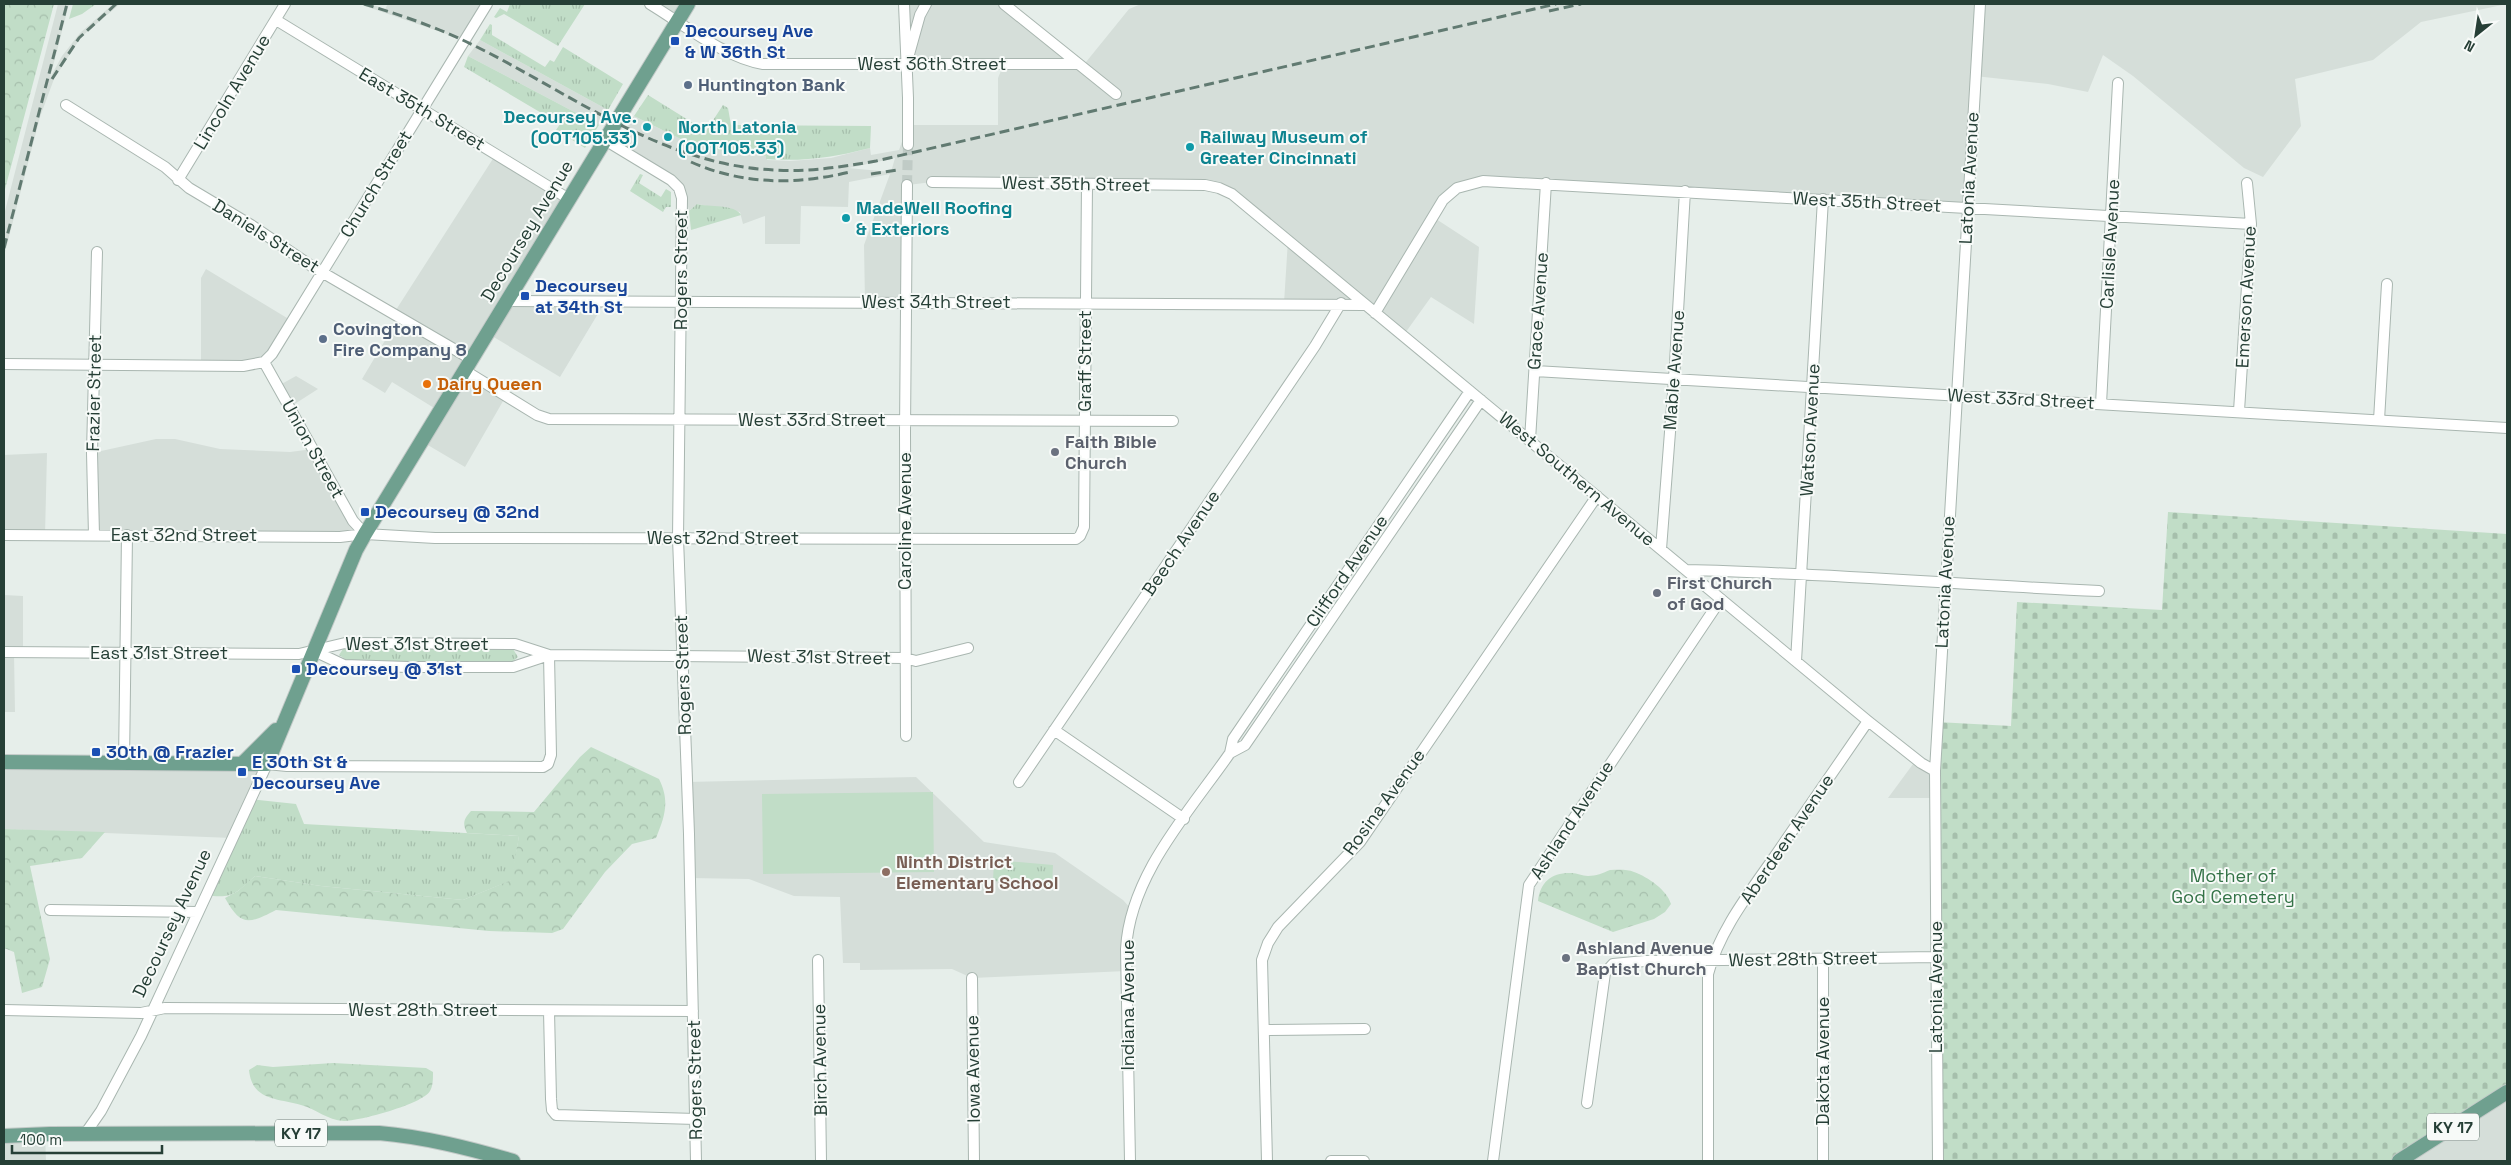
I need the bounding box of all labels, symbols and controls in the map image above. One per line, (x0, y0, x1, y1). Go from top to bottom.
north arrow (2451, 10, 2501, 60)
place label: Decoursey Ave & W 36th St (685, 19, 813, 63)
street label: Lincoln Avenue (188, 30, 275, 154)
marker: Decoursey Ave & W 36th St (669, 35, 681, 47)
text: N (2461, 36, 2478, 56)
street label: West 36th Street (857, 52, 1007, 75)
street label: East 35th Street (355, 62, 490, 155)
place label: Huntington Bank (698, 73, 845, 96)
marker: Huntington Bank (682, 79, 694, 91)
place label: Decoursey Ave. (OOT105.33) (503, 105, 637, 149)
street label: Latonia Avenue (1954, 111, 1983, 245)
place label: North Latonia (OOT105.33) (678, 115, 797, 159)
marker: Decoursey Ave. (OOT105.33) (641, 121, 653, 133)
place label: Railway Museum of Greater Cincinnati (1200, 125, 1368, 169)
street label: Church Street (334, 126, 417, 242)
marker: North Latonia (OOT105.33) (662, 131, 674, 143)
marker: Railway Museum of Greater Cincinnati (1184, 141, 1196, 153)
street label: Decoursey Avenue (475, 156, 578, 306)
street label: West 35th Street (1001, 171, 1151, 196)
street label: Carlisle Avenue (2095, 178, 2124, 310)
street label: West 35th Street (1792, 186, 1942, 217)
street label: Daniels Street (208, 194, 324, 278)
place label: MadeWell Roofing & Exteriors (856, 196, 1012, 240)
street label: Rogers Street (669, 210, 692, 330)
marker: MadeWell Roofing & Exteriors (840, 212, 852, 224)
street label: Emerson Avenue (2230, 225, 2261, 369)
street label: Grace Avenue (1522, 251, 1553, 371)
place label: Decoursey at 34th St (535, 274, 628, 318)
marker: Decoursey at 34th St (519, 290, 531, 302)
street label: West 34th Street (861, 290, 1011, 313)
street label: Mable Avenue (1658, 309, 1689, 431)
street label: Graff Street (1073, 310, 1096, 412)
place label: Covington Fire Company 8 (333, 317, 467, 361)
marker: Covington Fire Company 8 (317, 333, 329, 345)
street label: Frazier Street (81, 334, 106, 452)
street label: Watson Avenue (1795, 363, 1824, 497)
place label: Dairy Queen (437, 372, 542, 395)
marker: Dairy Queen (421, 378, 433, 390)
street label: West 33rd Street (1947, 383, 2095, 414)
street label: Union Street (277, 395, 350, 502)
street label: West Southern Avenue (1494, 406, 1660, 551)
street label: West 33rd Street (738, 408, 886, 431)
place label: Faith Bible Church (1065, 430, 1157, 474)
marker: Faith Bible Church (1049, 446, 1061, 458)
street label: Caroline Avenue (893, 452, 916, 590)
street label: Beech Avenue (1137, 485, 1225, 600)
place label: Decoursey @ 32nd (375, 500, 539, 523)
marker: Decoursey @ 32nd (359, 506, 371, 518)
street label: Clifford Avenue (1300, 510, 1393, 631)
street label: Latonia Avenue (1930, 515, 1959, 649)
street label: East 32nd Street (111, 523, 257, 546)
street label: West 32nd Street (647, 526, 799, 549)
place label: First Church of God (1667, 571, 1772, 615)
marker: First Church of God (1651, 587, 1663, 599)
street label: Rogers Street (669, 614, 696, 736)
street label: West 31st Street (345, 632, 489, 655)
street label: East 31st Street (90, 641, 228, 664)
street label: West 31st Street (747, 644, 891, 669)
place label: Decoursey @ 31st (306, 657, 462, 680)
marker: Decoursey @ 31st (290, 663, 302, 675)
place label: 30th @ Frazier (106, 740, 234, 763)
street label: Rosina Avenue (1337, 744, 1430, 859)
marker: 30th @ Frazier (90, 746, 102, 758)
place label: E 30th St & Decoursey Ave (252, 750, 380, 794)
street label: Ashland Avenue (1525, 756, 1619, 884)
marker: E 30th St & Decoursey Ave (236, 766, 248, 778)
street label: Aberdeen Avenue (1735, 769, 1839, 908)
street label: Decoursey Avenue (127, 845, 216, 1001)
place label: Ninth District Elementary School (896, 850, 1059, 894)
park label: Mother of God Cemetery (2171, 864, 2295, 908)
marker: Ninth District Elementary School (880, 866, 892, 878)
street label: Latonia Avenue (1924, 921, 1947, 1053)
place label: Ashland Avenue Baptist Church (1576, 936, 1714, 980)
street label: Indiana Avenue (1116, 939, 1139, 1071)
street label: West 28th Street (1728, 946, 1878, 971)
marker: Ashland Avenue Baptist Church (1560, 952, 1572, 964)
street label: Dakota Avenue (1811, 997, 1834, 1125)
street label: West 28th Street (348, 998, 498, 1021)
street label: Birch Avenue (807, 1004, 832, 1116)
street label: Iowa Avenue (960, 1015, 985, 1123)
street label: Rogers Street (682, 1020, 707, 1140)
road number: KY 17 (2427, 1114, 2479, 1140)
road number: KY 17 (275, 1120, 327, 1146)
scale bar (12, 1122, 162, 1154)
text: 100 m (20, 1130, 62, 1149)

